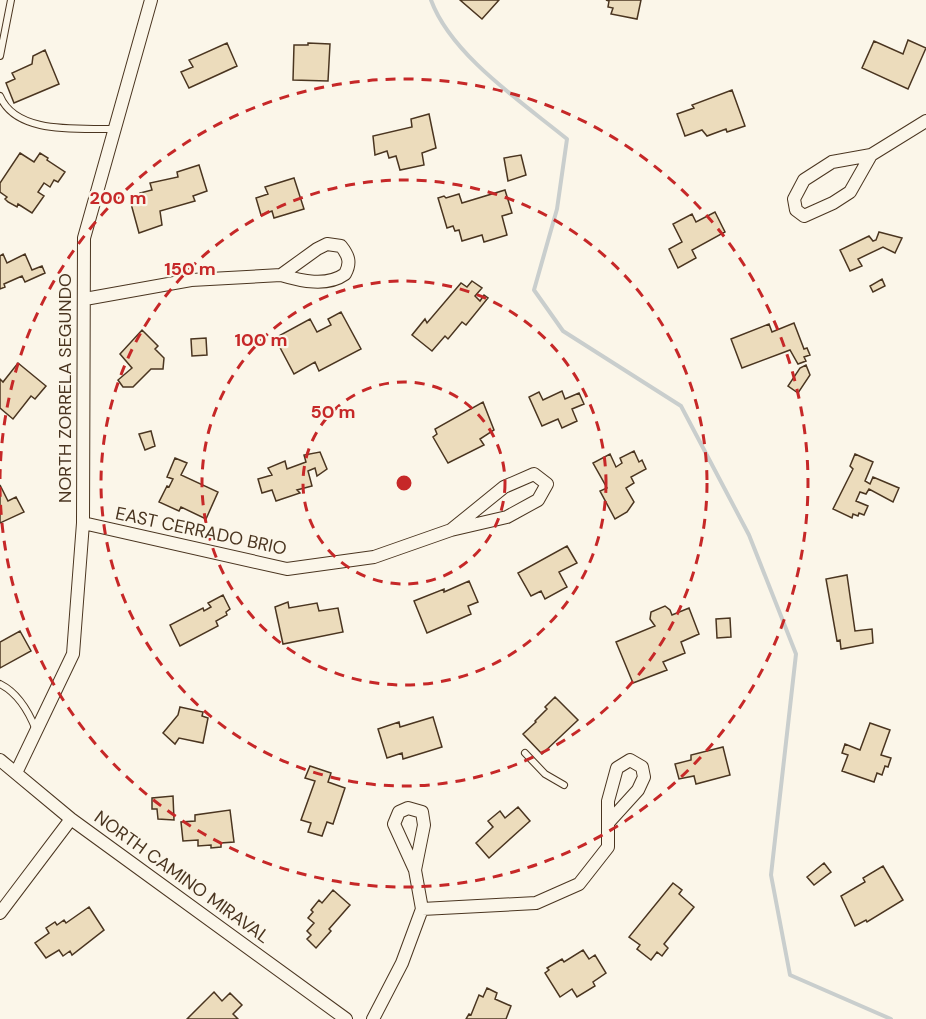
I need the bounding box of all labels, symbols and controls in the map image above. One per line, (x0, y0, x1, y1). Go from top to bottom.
text: 200 m (90, 186, 146, 210)
text: 150 m (164, 257, 216, 281)
street label: NORTH ZORRELA SEGUNDO (53, 273, 77, 503)
text: 100 m (234, 328, 288, 352)
text: 50 m (310, 400, 356, 424)
centre of rings (394, 473, 414, 493)
street label: EAST CERRADO BRIO (113, 501, 289, 561)
street label: NORTH CAMINO MIRAVAL (89, 805, 275, 949)

